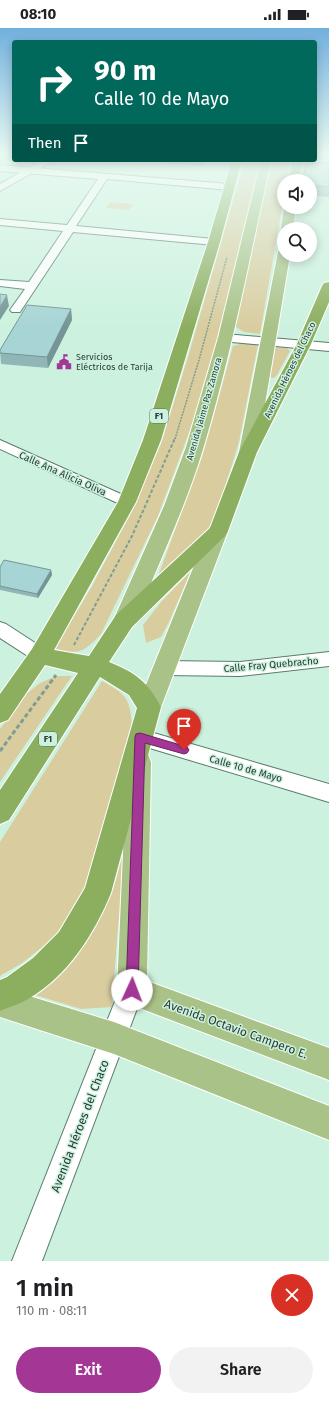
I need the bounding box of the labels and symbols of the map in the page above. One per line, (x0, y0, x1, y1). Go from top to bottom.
street label: Avenida Héroes del Chaco (262, 320, 318, 420)
place label: Servicios Eléctricos de Tarija (76, 352, 153, 372)
public building icon: Servicios Eléctricos de Tarija (55, 353, 73, 371)
street label: Avenida Jaime Paz Zamora (185, 356, 224, 462)
road number: F1 (150, 409, 168, 423)
street label: Calle Ana Alicia Oliva (17, 449, 108, 499)
street label: Calle Fray Quebracho (223, 655, 319, 675)
pin (167, 709, 201, 750)
road number: F1 (39, 732, 57, 746)
street label: Calle 10 de Mayo (208, 753, 284, 785)
position arrow (111, 969, 153, 1011)
street label: Avenida Octavio Campero E. (162, 997, 310, 1062)
street label: Avenida Héroes del Chaco (48, 1058, 112, 1194)

